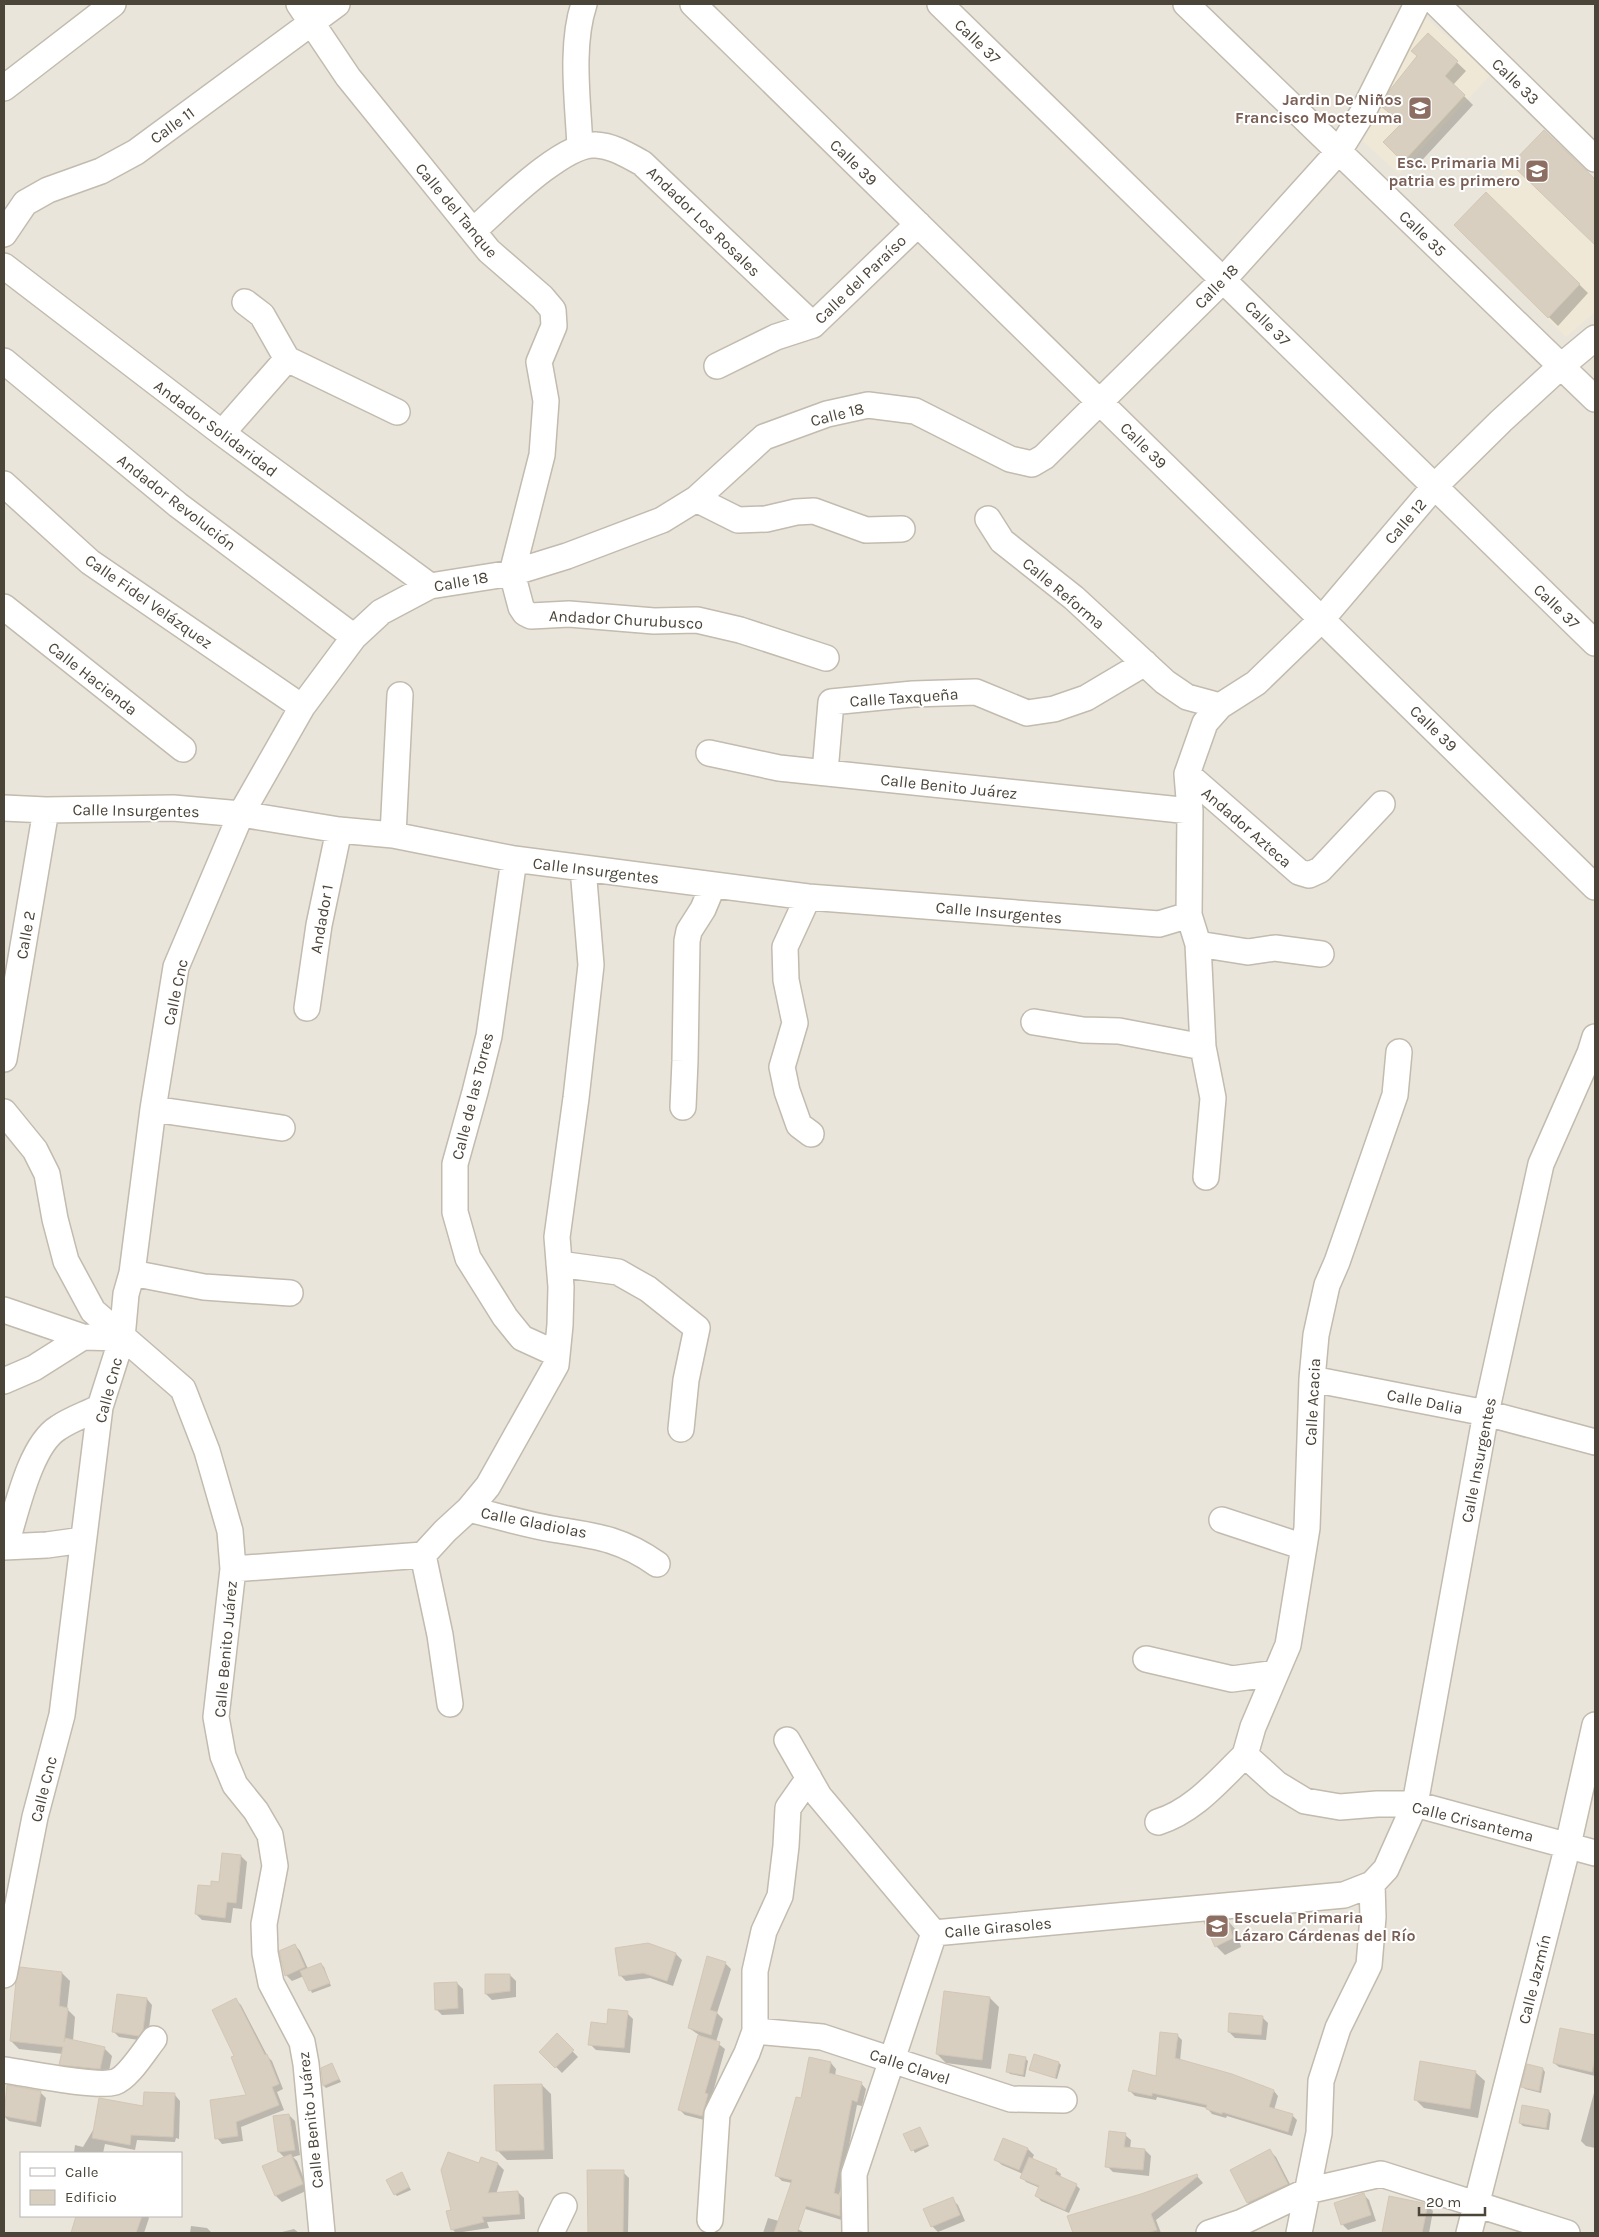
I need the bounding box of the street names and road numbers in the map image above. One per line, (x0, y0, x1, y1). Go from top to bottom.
street label: Calle 37 (951, 15, 1005, 68)
street label: Calle 33 (1488, 54, 1543, 109)
street label: Calle 11 (146, 103, 198, 148)
street label: Calle 39 (826, 135, 881, 189)
street label: Calle del Tanque (411, 159, 502, 262)
street label: Andador Los Rosales (643, 162, 764, 280)
street label: Calle 35 (1395, 206, 1450, 260)
street label: Calle del Paraíso (811, 231, 910, 328)
street label: Calle 18 (1191, 260, 1242, 313)
street label: Calle 37 (1241, 297, 1295, 350)
street label: Andador Solidaridad (150, 376, 281, 481)
street label: Calle 18 (808, 399, 866, 430)
street label: Calle 39 (1116, 418, 1171, 473)
street label: Andador Revolución (114, 450, 240, 555)
street label: Calle 12 (1380, 495, 1430, 548)
street label: Calle Fidel Velázquez (81, 550, 216, 653)
street label: Calle Reforma (1019, 554, 1109, 633)
street label: Calle 18 (432, 567, 490, 596)
street label: Calle 37 (1530, 580, 1584, 633)
street label: Andador Churubusco (549, 606, 703, 633)
street label: Calle Hacienda (44, 638, 141, 719)
street label: Calle Taxqueña (849, 684, 959, 711)
street label: Calle 39 (1406, 701, 1461, 755)
street label: Calle Benito Juárez (880, 770, 1018, 803)
street label: Andador Azteca (1198, 783, 1296, 872)
street label: Calle Insurgentes (72, 800, 200, 821)
street label: Calle Insurgentes (532, 853, 660, 888)
street label: Andador 1 (306, 883, 337, 955)
street label: Calle Insurgentes (935, 898, 1063, 927)
street label: Calle 2 (12, 909, 39, 961)
street label: Calle Cnc (159, 957, 192, 1027)
street label: Calle de las Torres (448, 1031, 497, 1162)
street label: Calle Cnc (91, 1355, 126, 1425)
street label: Calle Acacia (1301, 1358, 1324, 1446)
street label: Calle Dalia (1385, 1385, 1465, 1418)
street label: Calle Insurgentes (1457, 1396, 1500, 1524)
street label: Calle Gladiolas (479, 1503, 589, 1542)
street label: Calle Benito Juárez (210, 1580, 241, 1718)
street label: Calle Cnc (26, 1754, 61, 1824)
street label: Calle Crisantema (1410, 1797, 1536, 1846)
street label: Calle Girasoles (944, 1913, 1052, 1942)
street label: Calle Jazmín (1514, 1932, 1555, 2026)
street label: Calle Clavel (867, 2045, 952, 2088)
street label: Calle Benito Juárez (294, 2051, 327, 2189)

